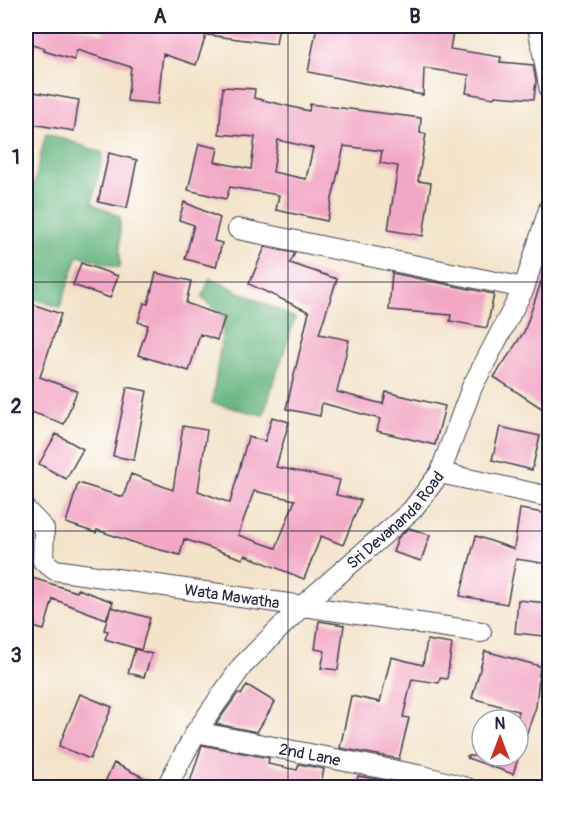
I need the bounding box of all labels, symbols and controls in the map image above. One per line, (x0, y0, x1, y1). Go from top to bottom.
text: A (154, 4, 167, 29)
text: B (409, 4, 421, 29)
text: 1 (12, 145, 20, 170)
text: 2 (10, 394, 22, 419)
street label: Sri Devananda Road (343, 468, 449, 574)
street label: Wata Mawatha (183, 580, 281, 614)
text: 3 (10, 643, 22, 668)
north arrow (470, 708, 530, 768)
text: N (495, 714, 506, 734)
street label: 2nd Lane (277, 739, 342, 771)

